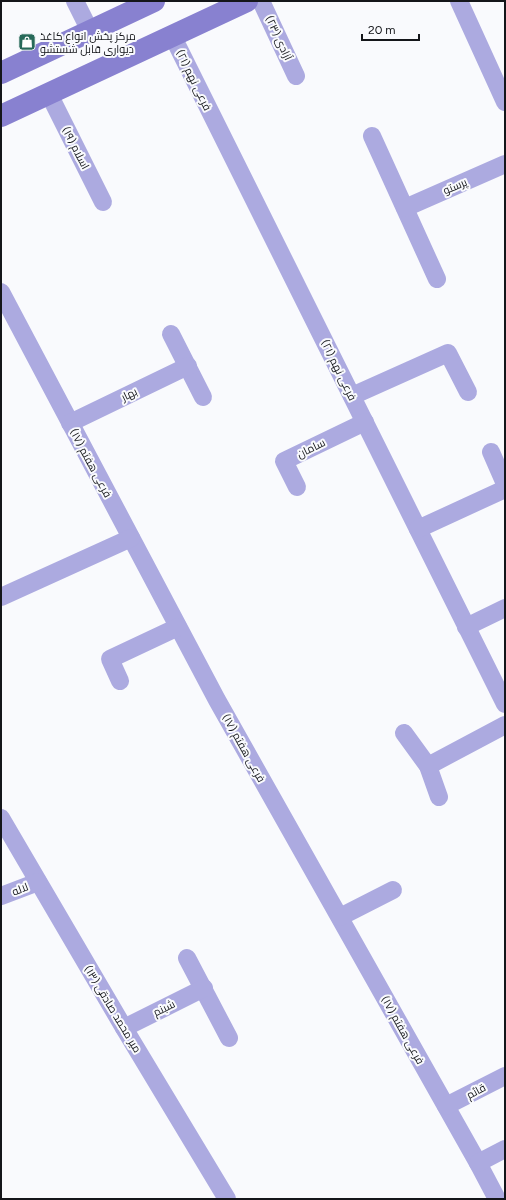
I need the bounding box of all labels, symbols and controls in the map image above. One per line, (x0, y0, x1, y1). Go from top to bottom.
street label: آزادی (۲۳) (263, 14, 295, 63)
scale bar (362, 16, 419, 42)
text: 20 m (368, 23, 396, 37)
place label: مرکز پخش انواع کاغذ دیواری قابل شستشو (40, 30, 136, 56)
shop icon: مرکز پخش انواع کاغذ دیواری قابل شستشو (17, 32, 37, 52)
street label: فرعی نهم (۲۱) (172, 48, 214, 113)
street label: اسلام (۱۹) (58, 125, 92, 172)
street label: پرستو (441, 176, 469, 197)
street label: فرعی نهم (۲۱) (317, 338, 359, 403)
street label: بهار (118, 385, 139, 404)
street label: فرعی هفتم (۱۷) (66, 427, 114, 500)
street label: سامان (295, 436, 328, 461)
street label: فرعی هفتم (۱۷) (219, 712, 268, 785)
street label: لاله (10, 880, 30, 898)
street label: میر محمد صادقی (۱۳) (81, 963, 144, 1055)
street label: فرعی هفتم (۱۷) (378, 994, 427, 1067)
street label: شبنم (151, 998, 178, 1020)
street label: قائم (464, 1081, 489, 1103)

